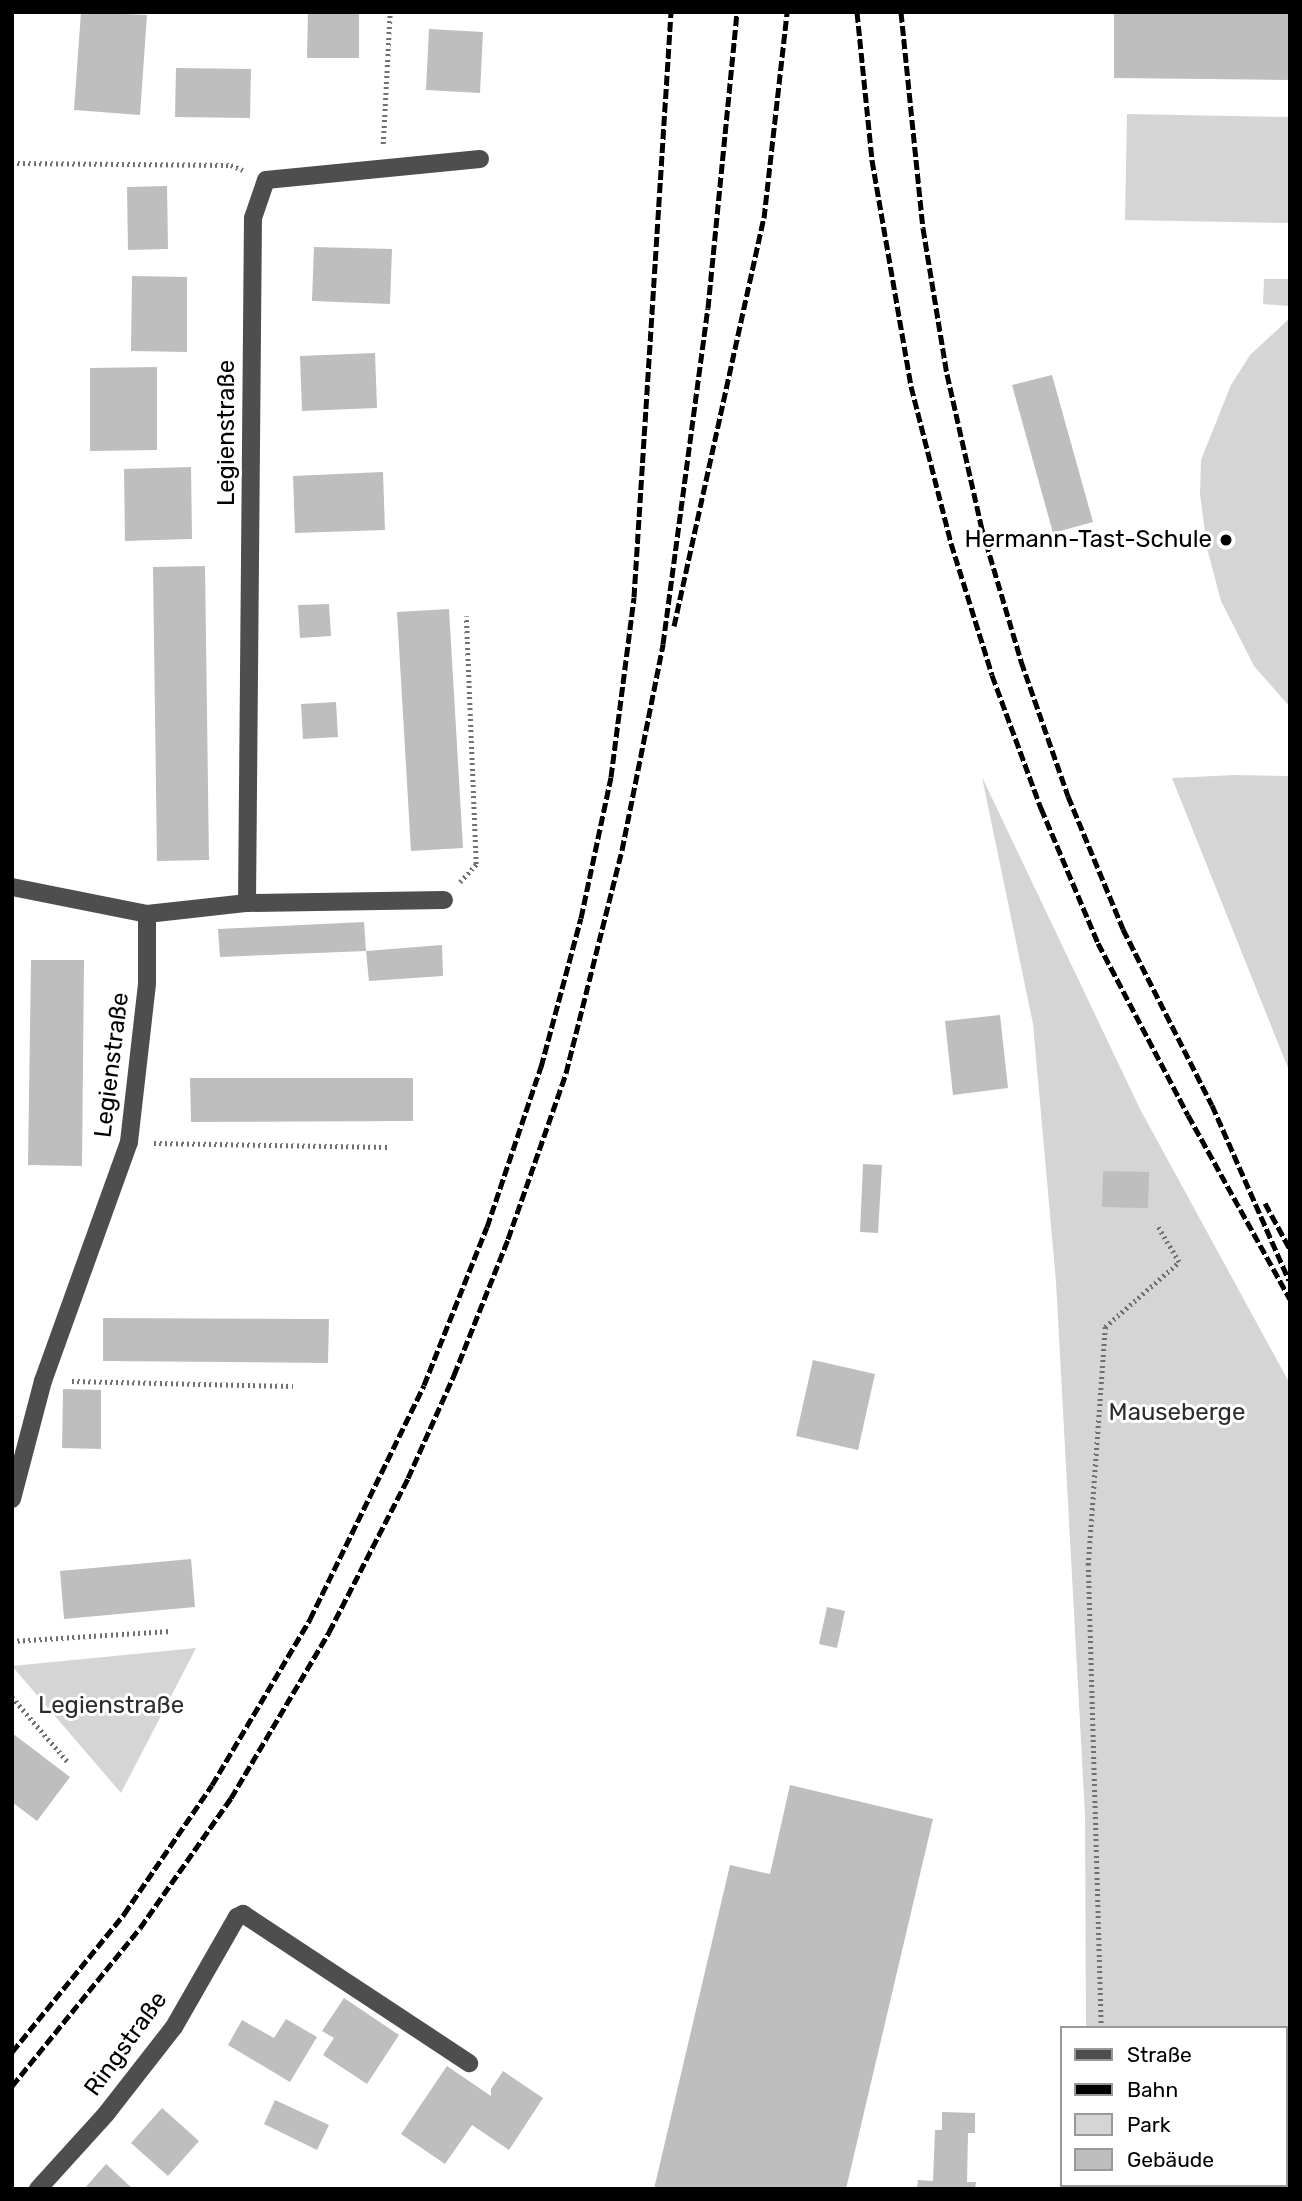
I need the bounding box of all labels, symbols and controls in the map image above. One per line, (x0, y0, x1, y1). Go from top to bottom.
street label: Legienstraße (213, 360, 241, 506)
place label: Hermann-Tast-Schule (965, 526, 1212, 554)
marker: Hermann-Tast-Schule (1218, 532, 1234, 548)
street label: Legienstraße (89, 991, 135, 1139)
park label: Mauseberge (1109, 1399, 1245, 1427)
park label: Legienstraße (38, 1692, 184, 1720)
street label: Ringstraße (79, 1986, 173, 2102)
legend (1060, 2026, 1288, 2187)
text: Straße (1127, 2042, 1192, 2067)
text: Bahn (1127, 2077, 1178, 2102)
text: Park (1127, 2112, 1171, 2137)
text: Gebäude (1127, 2147, 1214, 2172)

